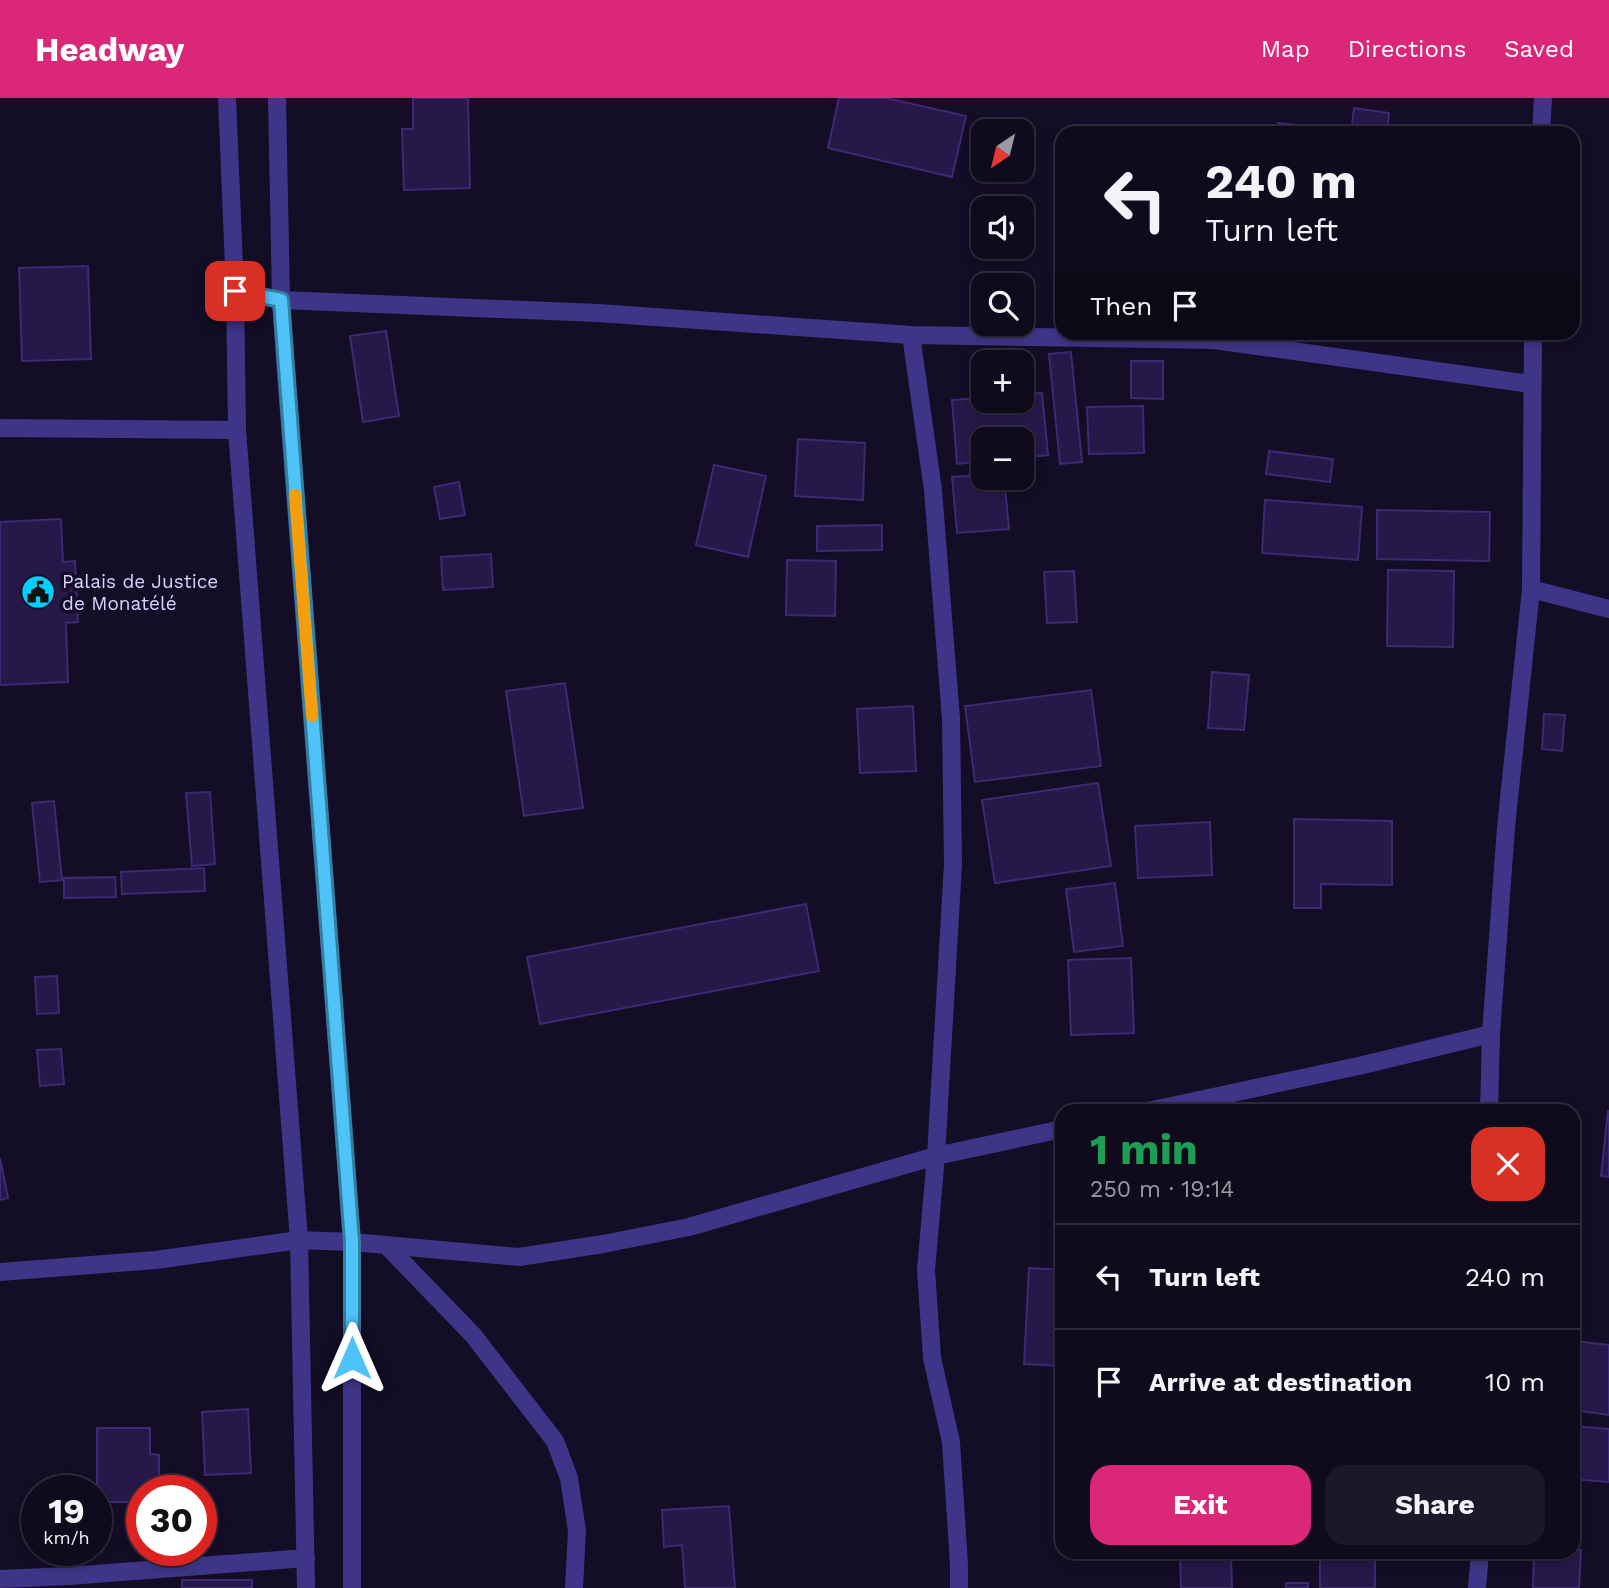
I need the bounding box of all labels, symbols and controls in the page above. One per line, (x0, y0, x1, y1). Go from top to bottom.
text: Headway (35, 30, 184, 69)
text: Map (1261, 35, 1310, 63)
text: Directions (1348, 35, 1466, 63)
text: Saved (1504, 35, 1574, 63)
north arrow (971, 119, 1034, 182)
map controls (971, 119, 1034, 490)
text: 240 m (1205, 152, 1357, 210)
icon: left (1090, 154, 1181, 245)
button: sound (971, 196, 1034, 259)
text: Turn left (1205, 211, 1338, 249)
pin (205, 261, 265, 321)
icon: arrive (216, 272, 254, 310)
button: search (971, 273, 1034, 336)
icon: arrive (1166, 287, 1204, 325)
text: Then (1090, 291, 1152, 321)
button: + (971, 350, 1034, 413)
button: − (971, 427, 1034, 490)
place label: Palais de Justice de Monatélé (62, 570, 218, 615)
public building icon: Palais de Justice de Monatélé (19, 573, 57, 611)
text: 1 min (1090, 1125, 1198, 1174)
button: close (1471, 1127, 1545, 1201)
text: 250 m · 19:14 (1090, 1176, 1234, 1203)
icon: left (1090, 1258, 1128, 1296)
text: Turn left (1149, 1262, 1260, 1292)
text: 240 m (1465, 1262, 1545, 1292)
position arrow (315, 1321, 389, 1395)
icon: arrive (1090, 1363, 1128, 1401)
text: Arrive at destination (1149, 1367, 1412, 1397)
text: 10 m (1485, 1367, 1545, 1397)
button: Exit (1090, 1465, 1311, 1545)
button: Share (1325, 1465, 1545, 1545)
speed limit sign: 30 (126, 1475, 217, 1566)
text: 19 (48, 1490, 85, 1532)
text: km/h (43, 1527, 90, 1548)

